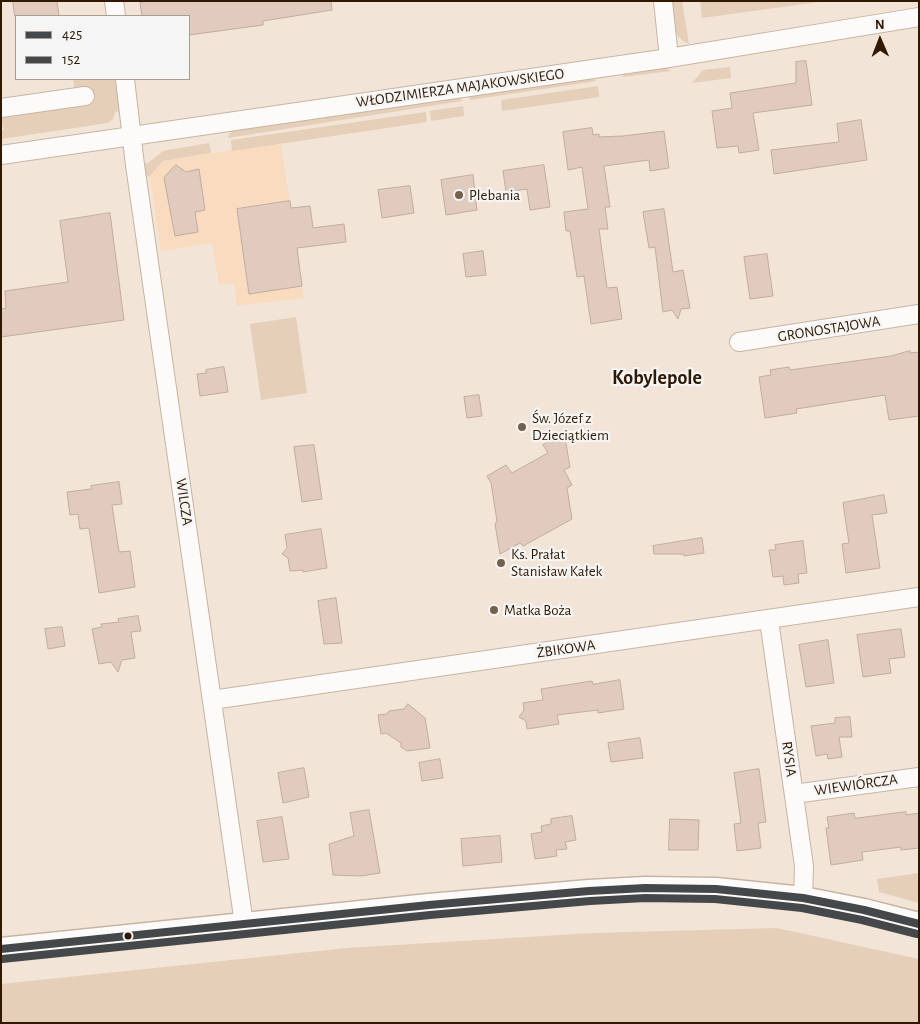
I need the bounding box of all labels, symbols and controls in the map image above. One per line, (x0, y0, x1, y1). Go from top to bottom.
legend (15, 15, 190, 80)
north arrow (855, 15, 905, 65)
text: N (875, 18, 885, 32)
text: 425 (62, 27, 82, 42)
text: 152 (62, 52, 80, 67)
street label: WŁODZIMIERZA MAJAKOWSKIEGO (355, 64, 565, 112)
place label: Plebania (469, 186, 520, 204)
marker: Plebania (453, 189, 465, 201)
street label: GRONOSTAJOWA (776, 312, 882, 346)
district label: Kobylepole (612, 366, 702, 390)
place label: Św. Józef z Dzieciątkiem (532, 409, 609, 444)
marker: Św. Józef z Dzieciątkiem (516, 421, 528, 433)
street label: WILCZA (172, 477, 196, 527)
place label: Ks. Prałat Stanisław Kałek (511, 545, 602, 580)
marker: Ks. Prałat Stanisław Kałek (495, 557, 507, 569)
place label: Matka Boża (504, 601, 572, 619)
marker: Matka Boża (488, 604, 500, 616)
street label: ŻBIKOWA (536, 636, 596, 662)
street label: RYSIA (778, 740, 800, 778)
street label: WIEWIÓRCZA (813, 770, 899, 800)
unlabelled marker (123, 931, 133, 941)

